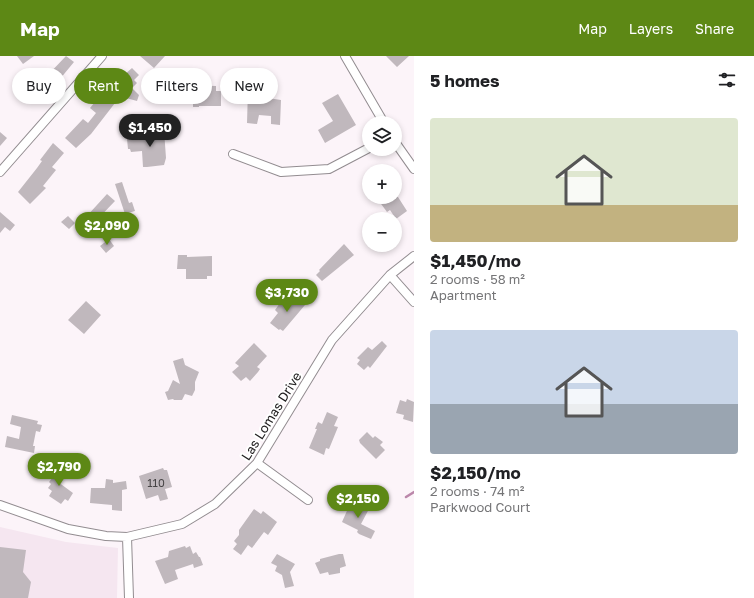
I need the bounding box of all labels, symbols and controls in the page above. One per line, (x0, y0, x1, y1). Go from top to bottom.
text: Map (20, 17, 60, 40)
text: Map (578, 20, 607, 37)
text: Layers (629, 20, 673, 37)
text: Share (695, 20, 734, 37)
chip: Buy (12, 68, 66, 104)
chip: Rent (74, 68, 133, 104)
chip: Filters (141, 68, 212, 104)
chip: New (220, 68, 278, 104)
icon: filters (716, 69, 738, 91)
text: 5 homes (430, 70, 500, 91)
pin: $1,450 (117, 114, 183, 148)
map controls (362, 116, 402, 252)
button: layers (362, 116, 402, 156)
text: $1,450 (128, 119, 172, 135)
icon: home (548, 144, 620, 216)
button: + (362, 164, 402, 204)
pin: $2,090 (74, 212, 140, 246)
button: − (362, 212, 402, 252)
text: $2,090 (84, 217, 130, 233)
text: $1,450/mo (430, 250, 521, 271)
text: 2 rooms · 58 m² (430, 271, 525, 287)
pin: $3,730 (254, 279, 320, 313)
text: $3,730 (265, 284, 309, 300)
text: Apartment (430, 287, 497, 303)
icon: home (548, 356, 620, 428)
street label: Las Lomas Drive (237, 369, 305, 463)
pin: $2,790 (26, 453, 92, 487)
text: $2,790 (37, 458, 81, 474)
text: $2,150/mo (430, 462, 521, 483)
house number: 110 (147, 476, 165, 489)
text: 2 rooms · 74 m² (430, 483, 524, 499)
pin: $2,150 (325, 485, 391, 519)
text: $2,150 (336, 490, 380, 506)
text: Parkwood Court (430, 499, 531, 515)

